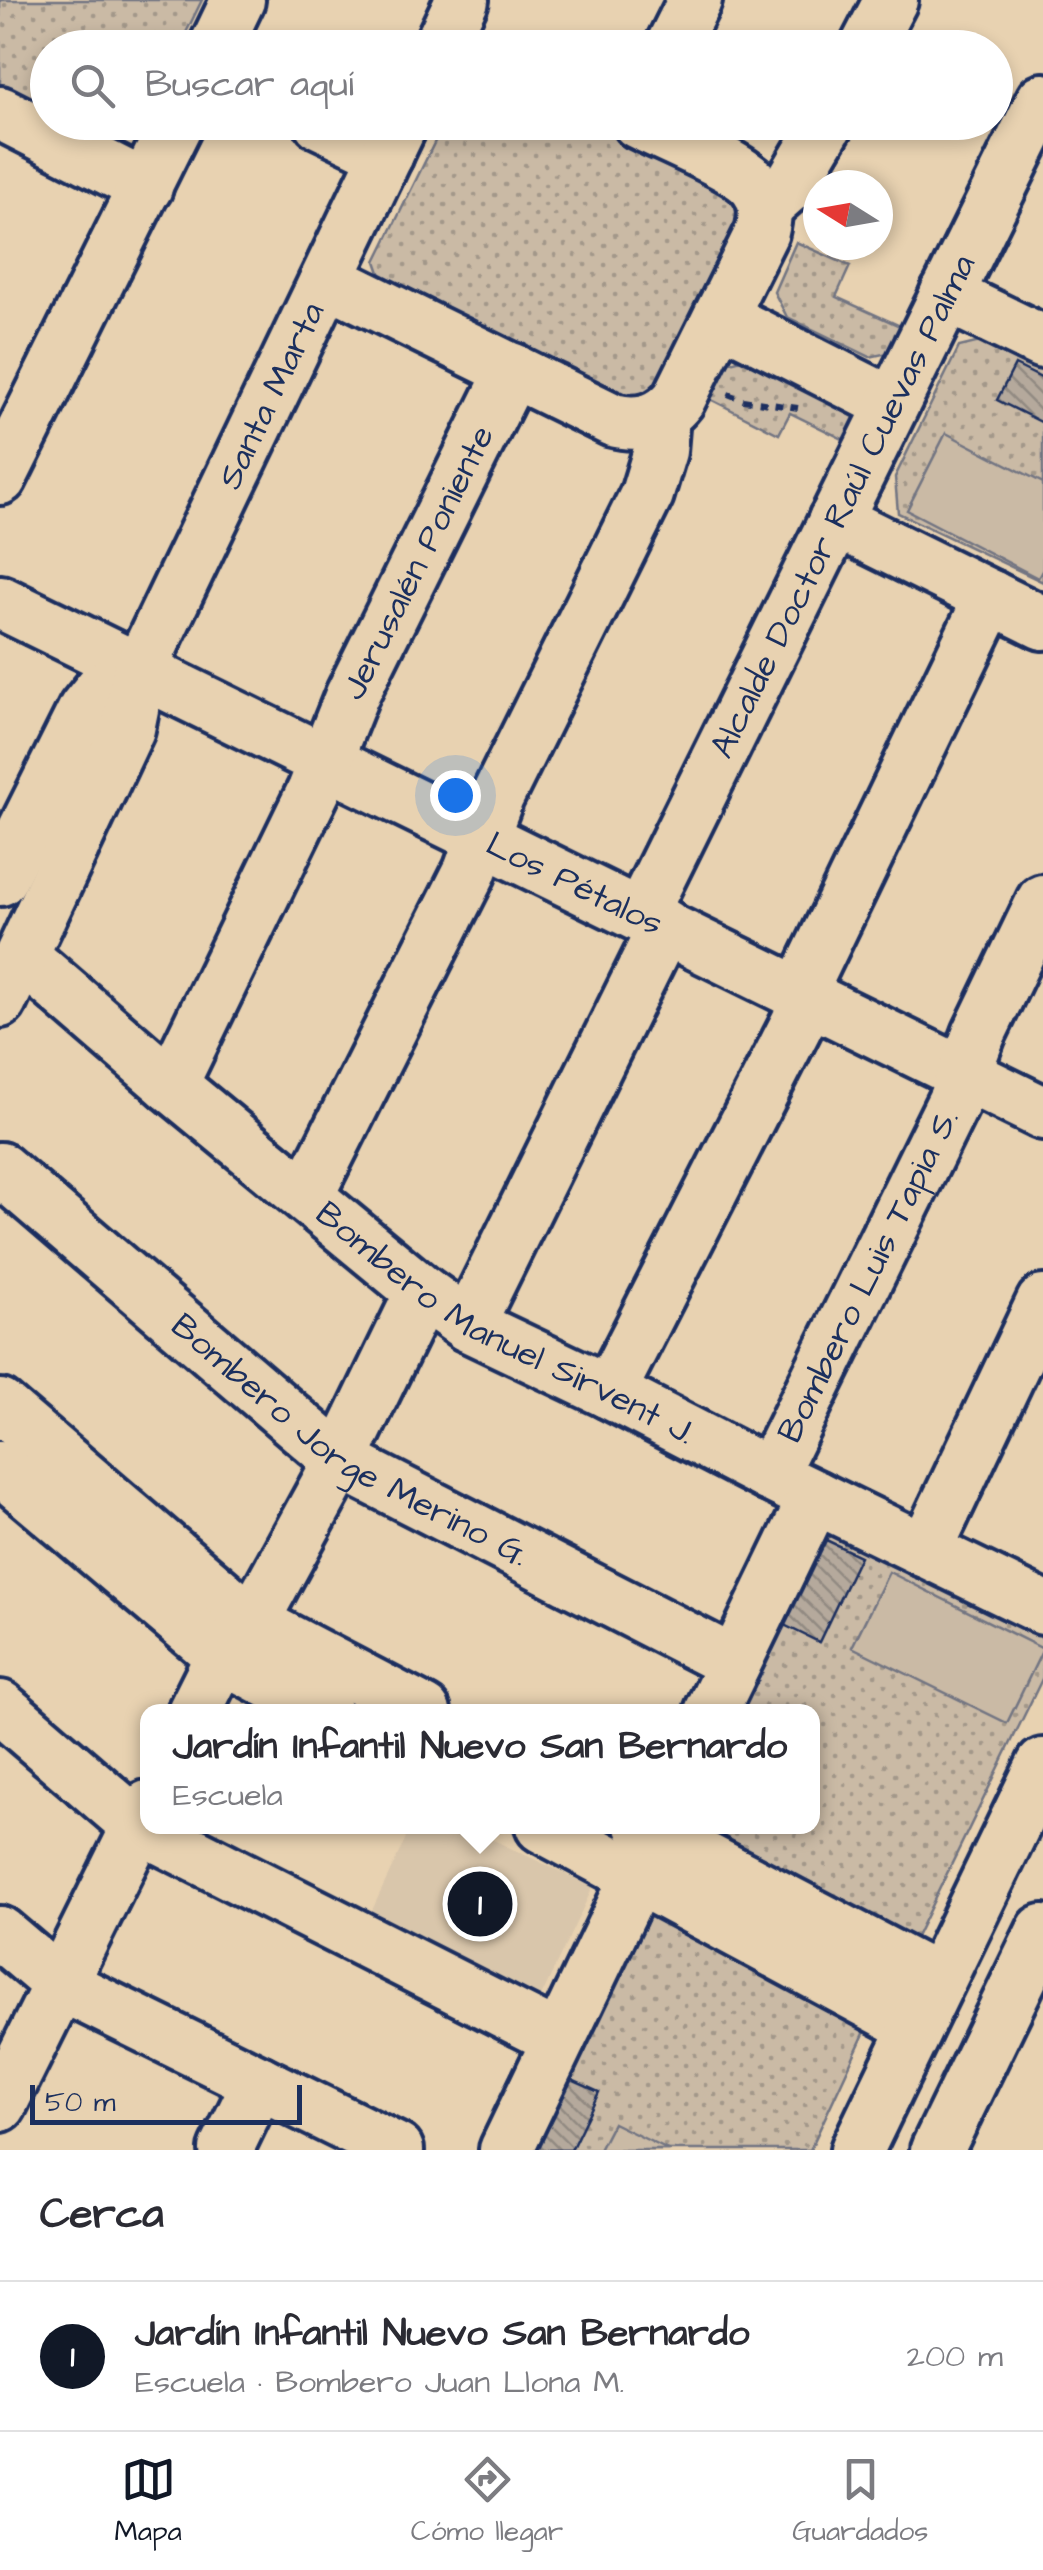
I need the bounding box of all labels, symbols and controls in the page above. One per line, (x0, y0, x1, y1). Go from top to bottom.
search box (30, 30, 1013, 140)
icon: search (65, 58, 120, 113)
text: Buscar aquí (145, 59, 354, 111)
north arrow (803, 170, 893, 260)
street label: Alcalde Doctor Raúl Cuevas Palma (697, 246, 988, 766)
street label: Santa Marta (205, 294, 337, 497)
street label: Jerusalén Poniente (329, 417, 506, 708)
your location (430, 770, 481, 821)
street label: Los Pétalos (478, 819, 672, 948)
street label: Bombero Luis Tapia S. (765, 1101, 971, 1451)
street label: Bombero Manuel Sirvent J. (305, 1190, 703, 1457)
street label: Bombero Jorge Merino G. (160, 1302, 537, 1578)
popup (140, 1704, 820, 1834)
text: Jardín Infantil Nuevo San Bernardo (173, 1721, 787, 1773)
text: Escuela (173, 1773, 283, 1818)
pin: 1 (448, 1866, 512, 1942)
scale bar (30, 2080, 302, 2124)
text: 50 m (45, 2083, 116, 2122)
text: Cerca (40, 2186, 164, 2244)
text: Jardín Infantil Nuevo San Bernardo (135, 2308, 749, 2360)
text: 1 (70, 2334, 75, 2379)
text: 200 m (907, 2334, 1003, 2379)
text: Escuela · Bombero Juan Llona M. (135, 2360, 624, 2405)
tab: Mapa (115, 2452, 182, 2551)
tab: Cómo llegar (411, 2452, 563, 2551)
tab: Guardados (792, 2452, 928, 2551)

